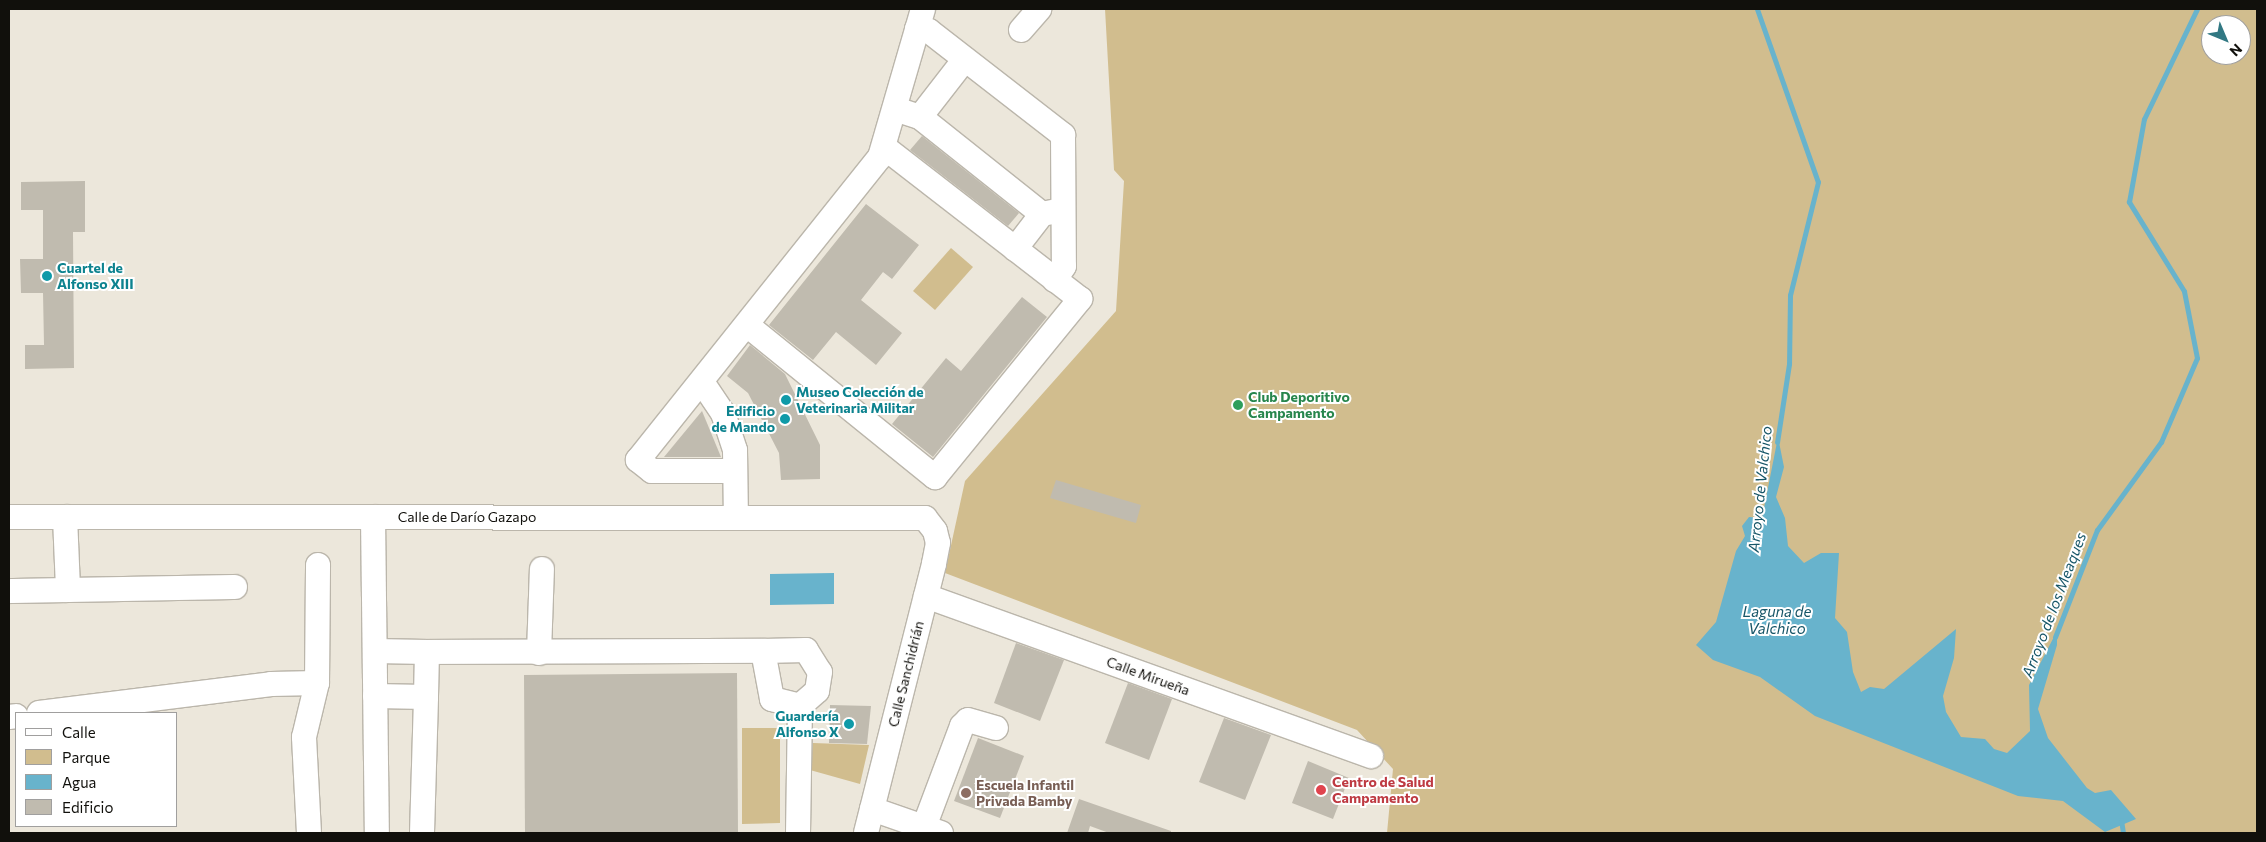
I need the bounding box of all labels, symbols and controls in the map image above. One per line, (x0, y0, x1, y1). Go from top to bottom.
north arrow (2201, 15, 2251, 65)
text: N (2227, 41, 2246, 60)
place label: Cuartel de Alfonso XIII (57, 260, 134, 292)
marker: Cuartel de Alfonso XIII (41, 270, 53, 282)
place label: Museo Colección de Veterinaria Militar (796, 384, 924, 417)
place label: Club Deporitivo Campamento (1248, 389, 1350, 422)
marker: Museo Colección de Veterinaria Militar (780, 394, 792, 406)
marker: Club Deporitivo Campamento (1232, 399, 1244, 411)
place label: Edificio de Mando (711, 403, 775, 436)
marker: Edificio de Mando (779, 413, 791, 425)
water label: Arroyo de Valchico (1744, 425, 1776, 553)
street label: Calle de Darío Gazapo (398, 509, 536, 525)
water label: Arroyo de los Meaques (2018, 530, 2090, 680)
water label: Laguna de Valchico (1743, 602, 1811, 637)
street label: Calle Sanchidrián (885, 619, 927, 729)
street label: Calle Mirueña (1104, 653, 1192, 699)
place label: Guardería Alfonso X (775, 708, 839, 740)
legend (15, 712, 178, 827)
marker: Guardería Alfonso X (843, 718, 855, 730)
text: Calle (62, 723, 96, 741)
text: Parque (62, 748, 110, 766)
text: Agua (62, 773, 96, 791)
place label: Centro de Salud Campamento (1332, 774, 1434, 806)
place label: Escuela Infantil Privada Bamby (976, 777, 1074, 810)
marker: Centro de Salud Campamento (1314, 783, 1328, 797)
marker: Escuela Infantil Privada Bamby (960, 787, 972, 799)
text: Edificio (62, 798, 113, 816)

